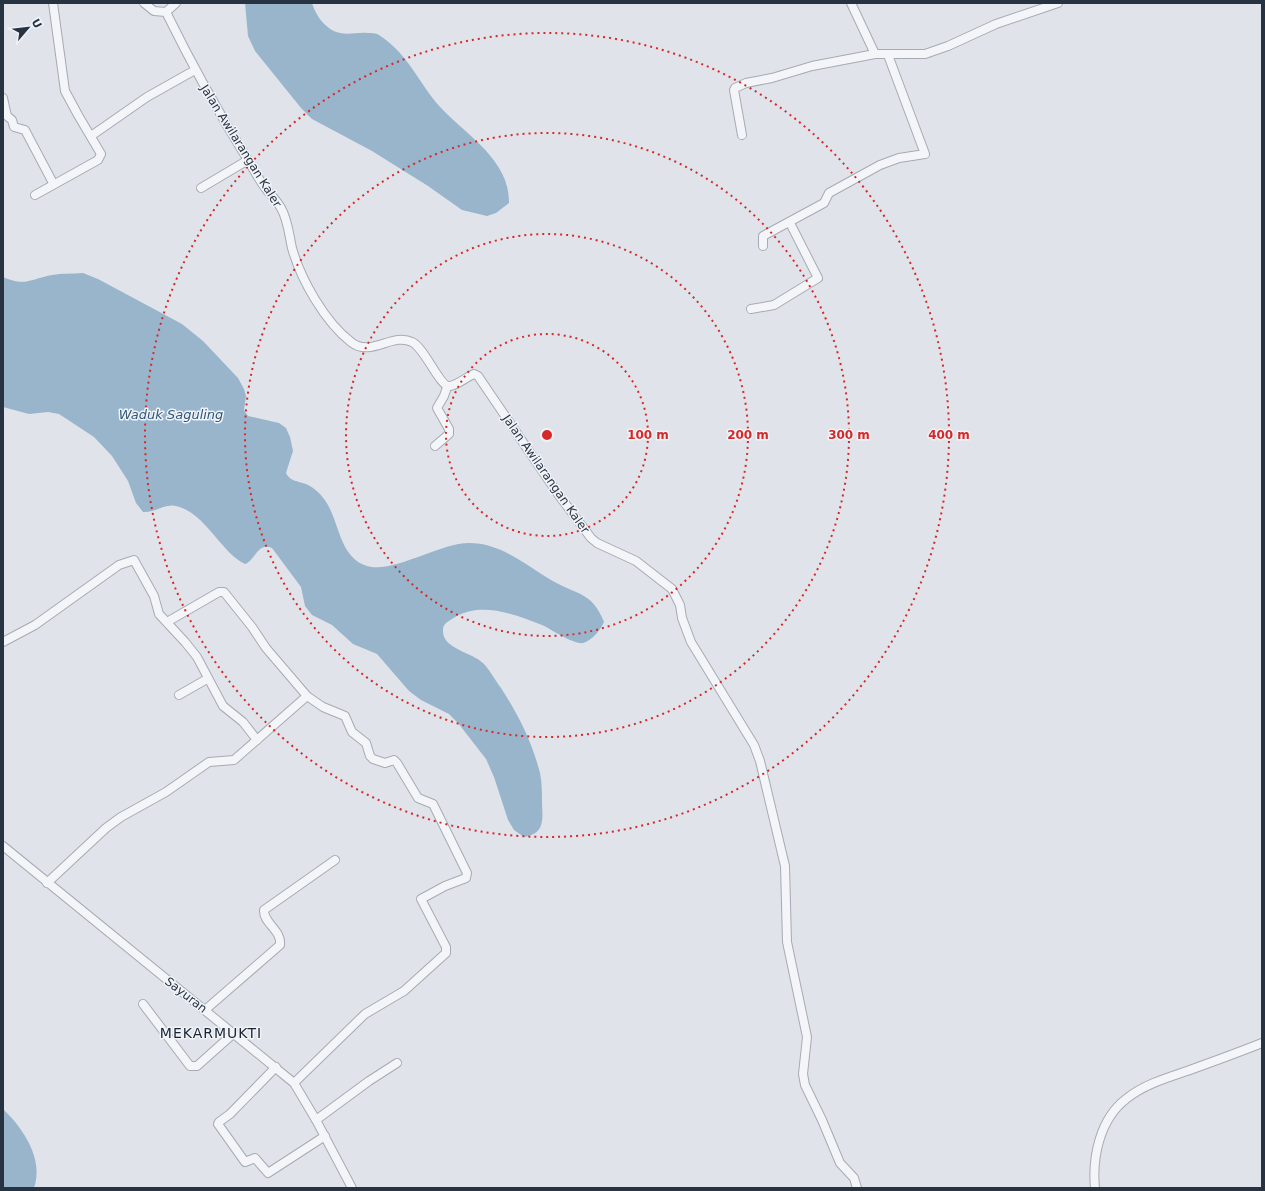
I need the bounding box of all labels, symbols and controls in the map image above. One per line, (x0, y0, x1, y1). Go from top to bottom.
north arrow (8, 8, 48, 48)
text: U (29, 17, 44, 31)
street label: Jalan Awilarangan Kaler (197, 81, 284, 210)
water label: Waduk Saguling (119, 407, 223, 422)
street label: Jalan Awilarangan Kaler (499, 411, 592, 536)
centre of rings (540, 428, 554, 442)
text: 100 m (627, 428, 669, 442)
text: 200 m (727, 428, 769, 442)
text: 300 m (828, 428, 870, 442)
text: 400 m (928, 428, 970, 442)
street label: Sayuran (162, 974, 210, 1016)
district label: MEKARMUKTI (160, 1025, 262, 1041)

